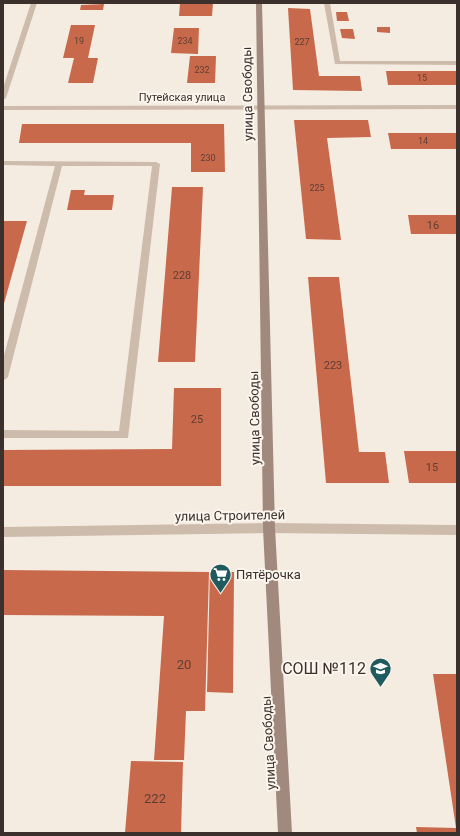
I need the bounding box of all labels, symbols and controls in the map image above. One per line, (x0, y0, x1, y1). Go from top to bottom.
house number: 19 (74, 36, 84, 46)
house number: 234 (177, 36, 193, 46)
house number: 227 (294, 37, 310, 47)
street label: улица Свободы (239, 47, 256, 141)
house number: 232 (194, 65, 210, 75)
house number: 15 (417, 73, 427, 83)
street label: Путейская улица (139, 91, 225, 104)
house number: 14 (418, 136, 428, 146)
house number: 230 (200, 153, 216, 163)
house number: 225 (309, 183, 325, 193)
house number: 16 (427, 219, 439, 232)
house number: 228 (173, 269, 191, 282)
house number: 223 (324, 359, 342, 372)
street label: улица Свободы (246, 371, 263, 465)
house number: 25 (191, 413, 203, 426)
house number: 15 (426, 461, 438, 474)
street label: улица Строителей (175, 507, 285, 524)
supermarket icon: Пятёрочка (207, 561, 233, 594)
place label: Пятёрочка (236, 567, 301, 582)
school or university icon: СОШ №112 (368, 655, 394, 688)
house number: 20 (177, 657, 191, 672)
place label: СОШ №112 (282, 659, 366, 678)
street label: улица Свободы (259, 695, 278, 790)
house number: 222 (144, 791, 166, 806)

